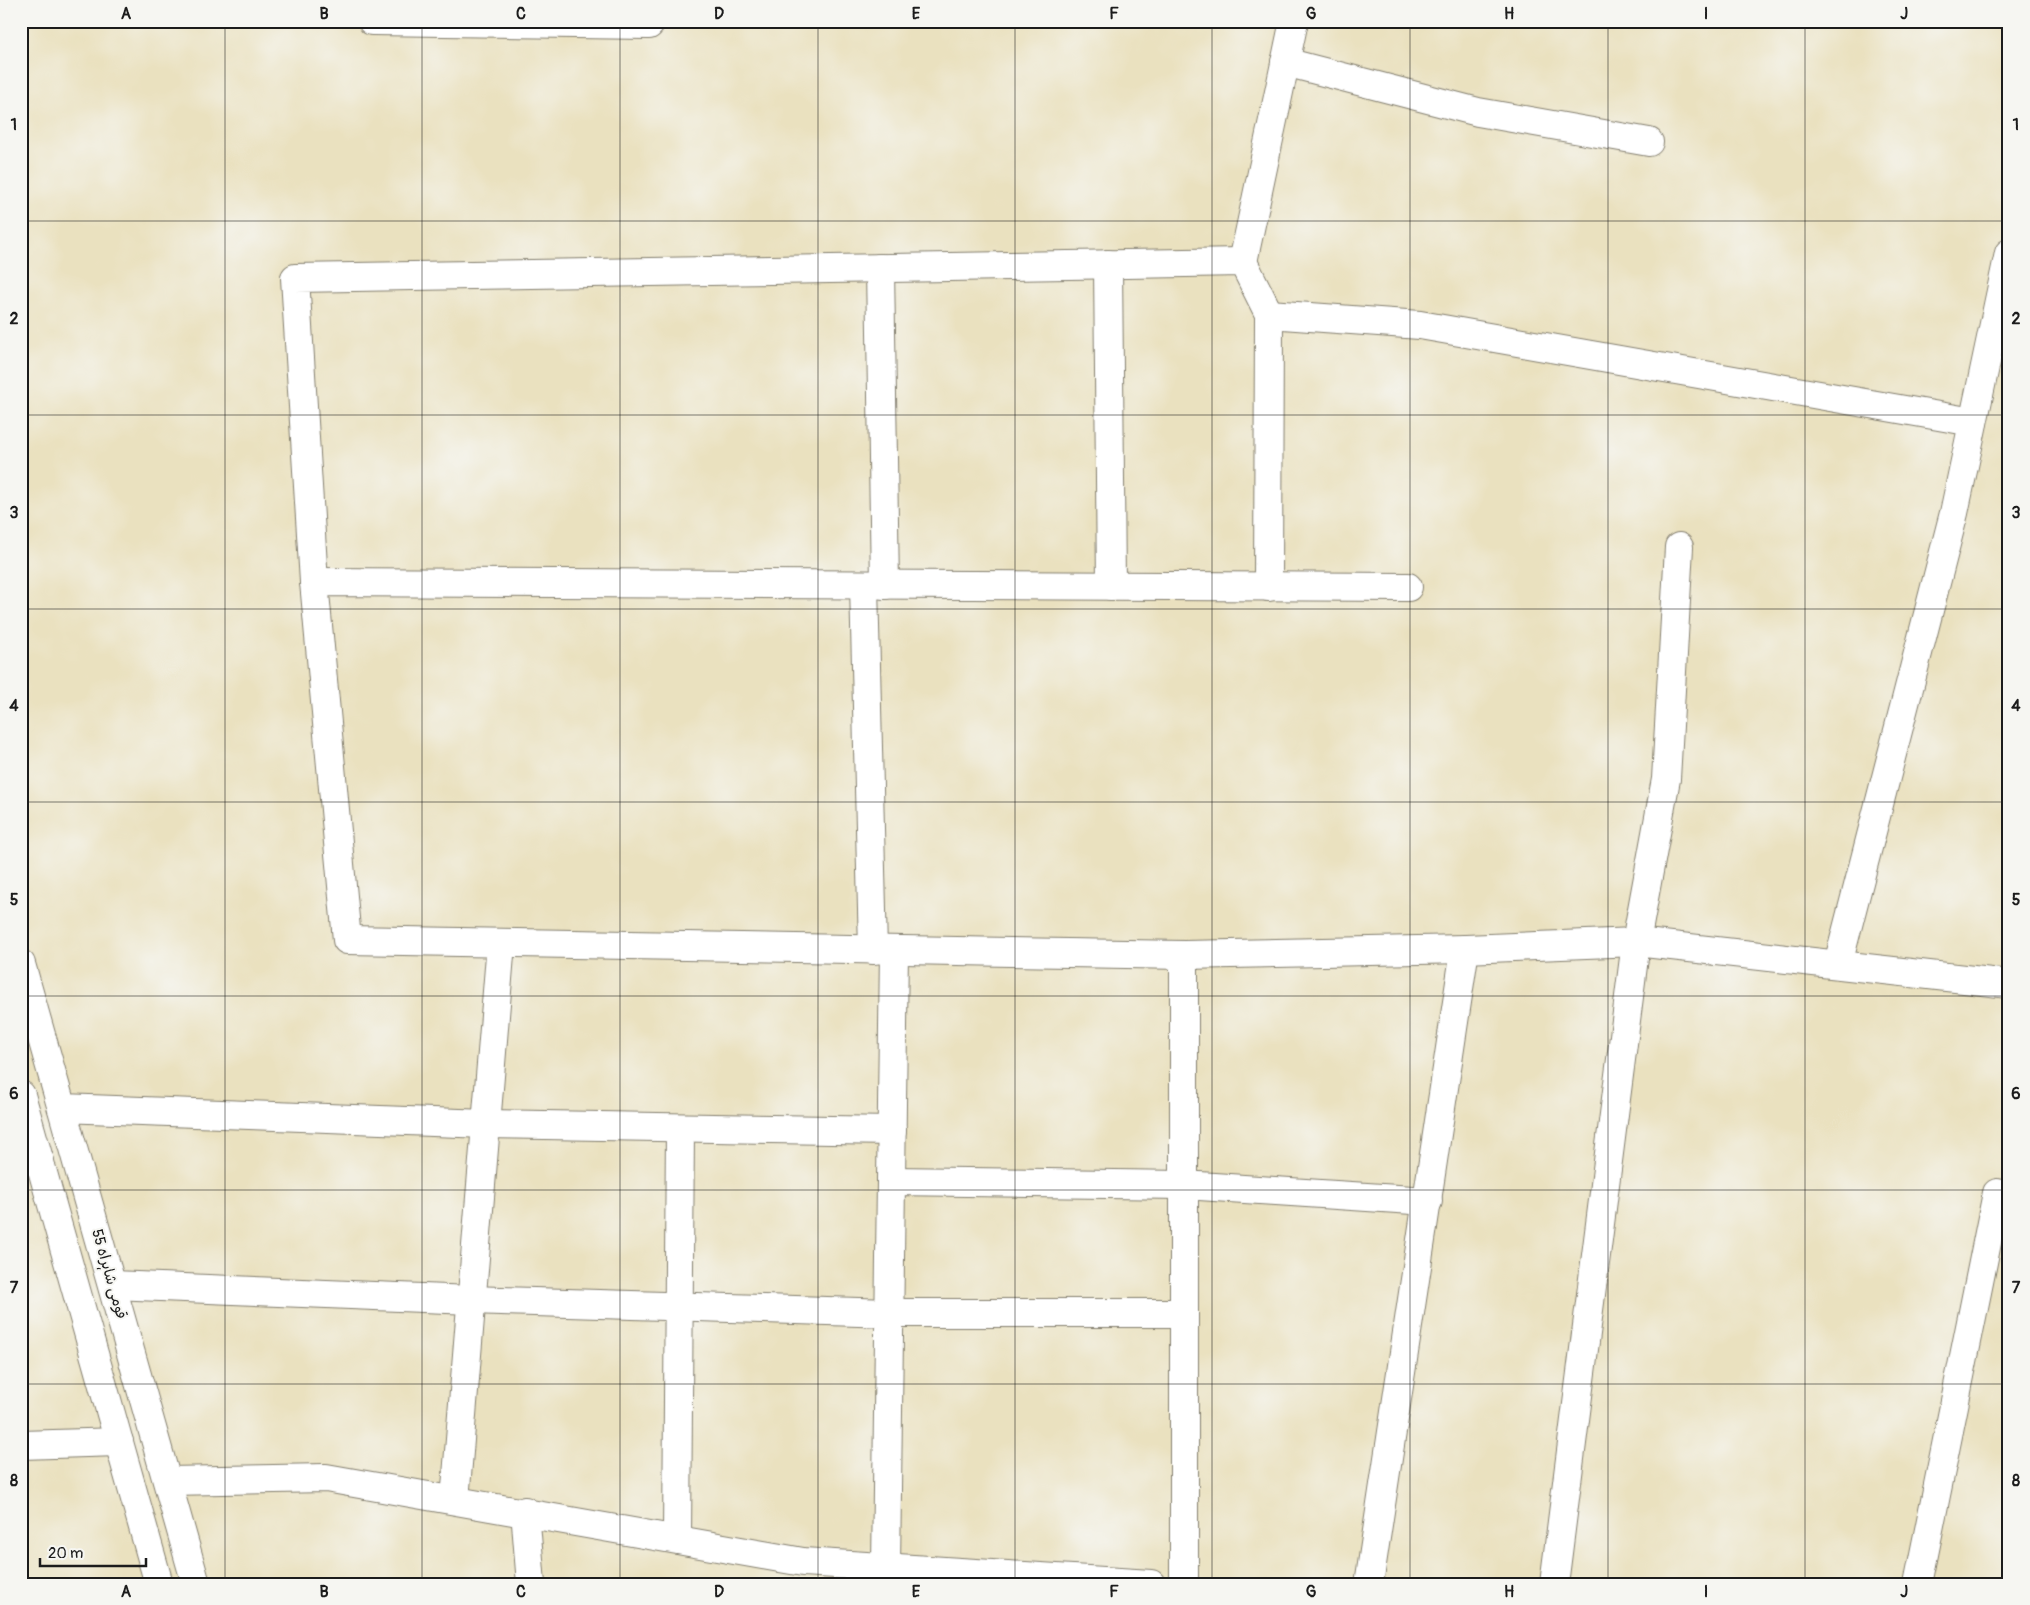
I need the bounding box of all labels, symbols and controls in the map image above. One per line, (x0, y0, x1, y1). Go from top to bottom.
text: A (121, 4, 132, 24)
text: B (319, 4, 329, 24)
text: C (516, 4, 526, 24)
text: D (714, 4, 724, 24)
text: E (912, 4, 921, 24)
text: F (1109, 4, 1119, 24)
text: G (1306, 4, 1317, 24)
text: H (1504, 4, 1514, 24)
text: I (1704, 4, 1708, 24)
text: J (1900, 4, 1908, 24)
text: 1 (11, 115, 17, 135)
text: 1 (2013, 115, 2019, 135)
text: 2 (10, 309, 19, 329)
text: 2 (2012, 309, 2021, 329)
text: 3 (10, 503, 19, 523)
text: 3 (2012, 503, 2021, 523)
text: 4 (9, 696, 19, 716)
text: 4 (2011, 696, 2021, 716)
text: 5 (10, 890, 19, 910)
text: 5 (2012, 890, 2021, 910)
text: 6 (9, 1084, 19, 1104)
text: 6 (2011, 1084, 2021, 1104)
street label: قومی شاہراہ 55 (86, 1227, 131, 1321)
text: 7 (10, 1278, 19, 1298)
text: 7 (2012, 1278, 2021, 1298)
text: 8 (10, 1471, 18, 1491)
text: 8 (2012, 1471, 2020, 1491)
scale bar (40, 1535, 146, 1567)
text: 20 m (48, 1544, 83, 1563)
text: A (121, 1582, 132, 1602)
text: B (319, 1582, 329, 1602)
text: C (516, 1582, 526, 1602)
text: D (714, 1582, 724, 1602)
text: E (912, 1582, 921, 1602)
text: F (1109, 1582, 1119, 1602)
text: G (1306, 1582, 1317, 1602)
text: H (1504, 1582, 1514, 1602)
text: I (1704, 1582, 1708, 1602)
text: J (1900, 1582, 1908, 1602)

